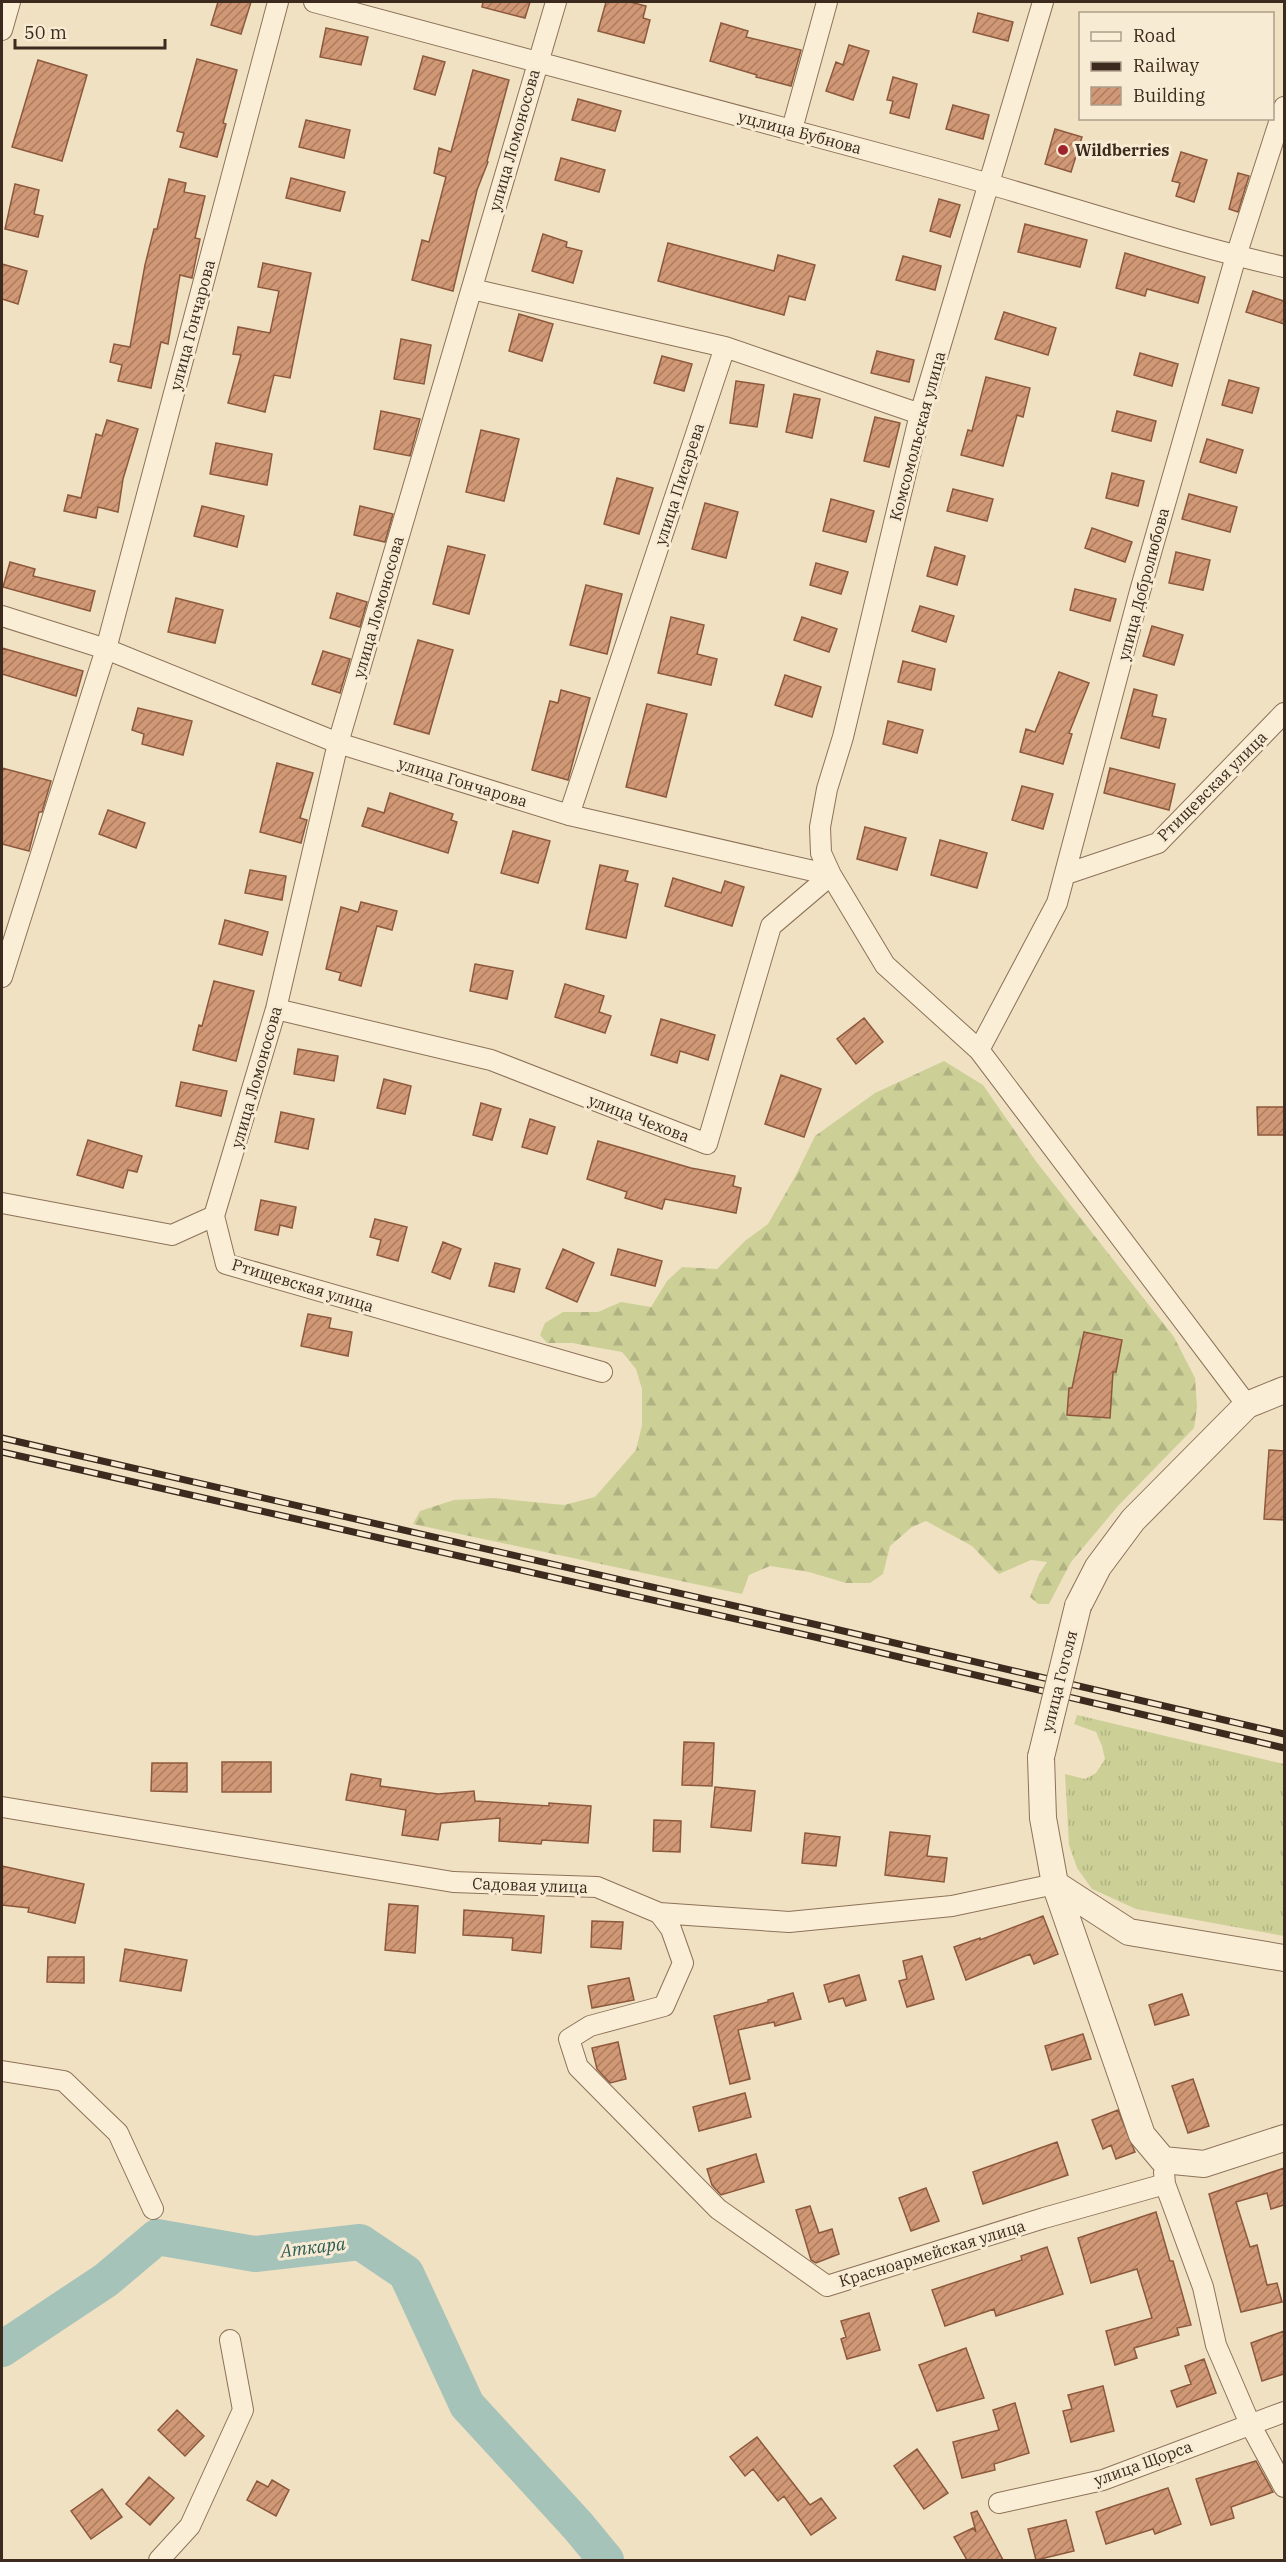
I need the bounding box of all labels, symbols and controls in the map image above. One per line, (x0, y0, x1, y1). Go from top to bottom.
scale bar (15, 12, 165, 50)
legend (1079, 12, 1274, 120)
text: 50 m (24, 21, 67, 44)
text: Road (1133, 24, 1176, 47)
text: Railway (1133, 54, 1199, 77)
street label: улица Ломоносова (484, 67, 544, 213)
text: Building (1133, 84, 1205, 107)
street label: уцлица Бубнова (736, 106, 864, 158)
place label: Wildberries (1075, 140, 1169, 160)
marker: Wildberries (1056, 143, 1070, 157)
street label: улица Гончарова (165, 257, 219, 392)
street label: Комсомольская улица (885, 349, 949, 523)
street label: улица Писарева (650, 420, 708, 548)
street label: улица Добролюбова (1113, 505, 1173, 663)
street label: улица Ломоносова (348, 534, 408, 680)
street label: Ртищевская улица (1153, 727, 1271, 845)
street label: улица Гончарова (396, 753, 530, 811)
street label: улица Ломоносова (226, 1004, 286, 1150)
street label: улица Чехова (586, 1090, 693, 1147)
street label: Ртищевская улица (230, 1254, 377, 1316)
street label: улица Гоголя (1037, 1628, 1081, 1734)
street label: Садовая улица (472, 1873, 588, 1897)
street label: Красноармейская улица (836, 2215, 1028, 2291)
water label: Аткара (278, 2232, 347, 2263)
street label: улица Щорса (1091, 2436, 1195, 2490)

